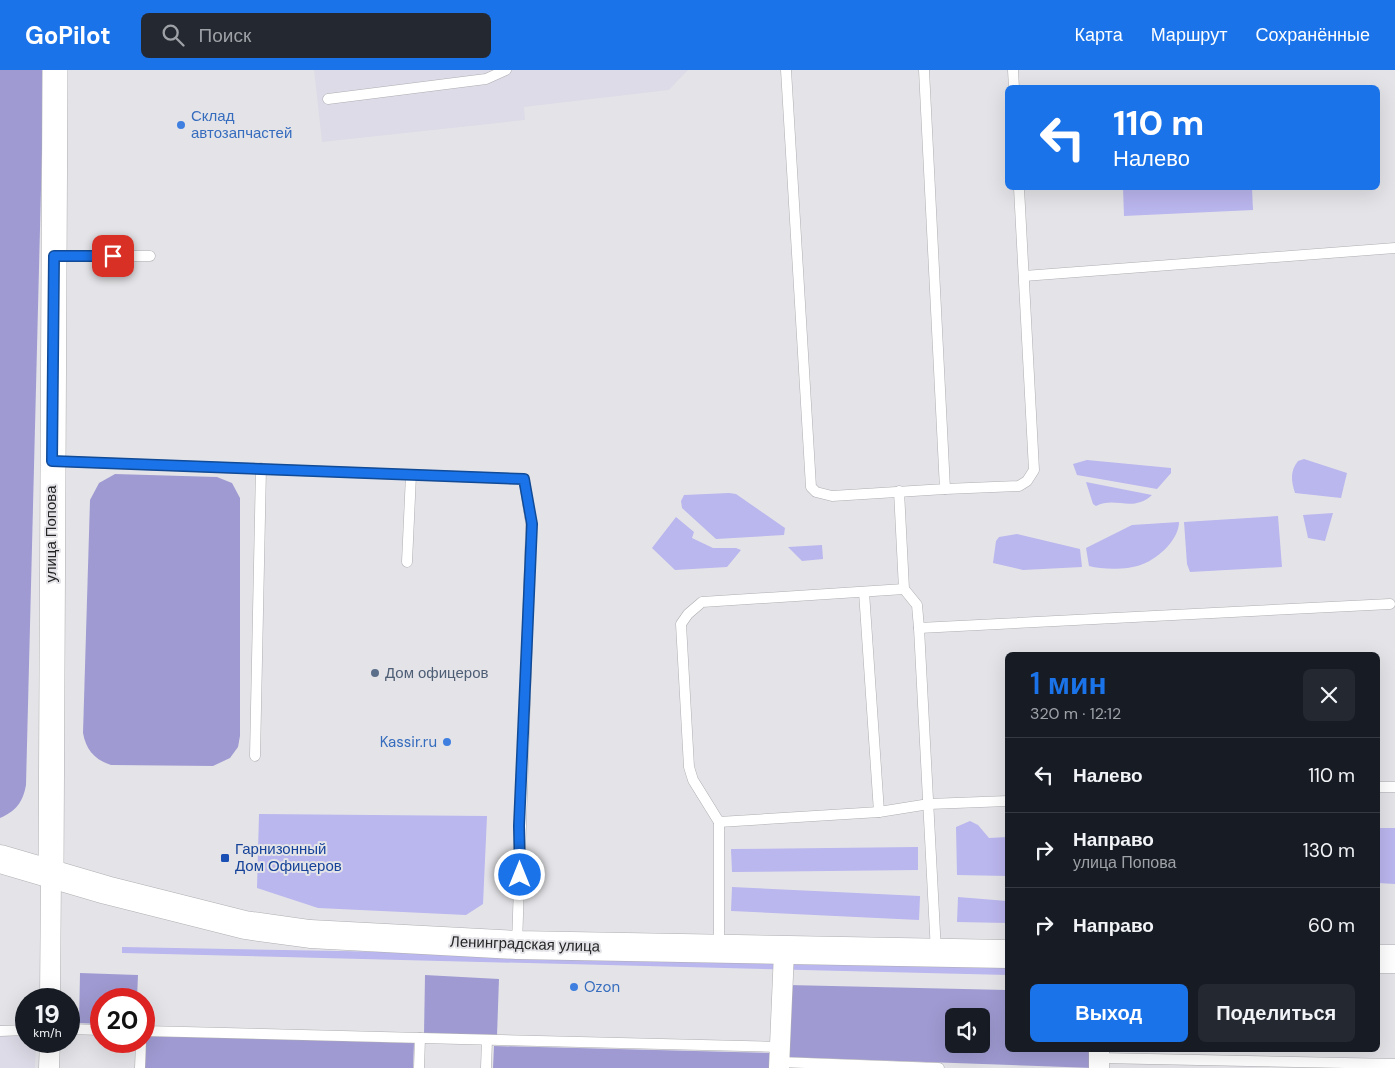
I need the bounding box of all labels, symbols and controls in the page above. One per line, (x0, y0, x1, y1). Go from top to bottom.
search box (141, 13, 491, 58)
text: GoPilot (25, 20, 111, 51)
icon: search (159, 21, 187, 49)
text: Поиск (199, 23, 251, 48)
text: Карта (1075, 23, 1123, 47)
text: Маршрут (1151, 23, 1227, 47)
text: Сохранённые (1255, 23, 1370, 47)
text: 110 m (1113, 100, 1204, 146)
icon: left (1030, 105, 1095, 170)
place label: Склад автозапчастей (191, 106, 292, 143)
marker: Склад автозапчастей (175, 119, 187, 131)
text: Налево (1113, 144, 1190, 173)
pin (92, 235, 134, 277)
icon: arrive (99, 242, 127, 270)
street label: улица Попова (41, 485, 61, 582)
place label: Дом офицеров (385, 663, 488, 683)
text: 1 мин (1030, 664, 1107, 703)
marker: Дом офицеров (369, 667, 381, 679)
button: close (1303, 669, 1355, 721)
text: 320 m · 12:12 (1030, 703, 1121, 724)
place label: Kassir.ru (380, 732, 437, 752)
marker: Kassir.ru (441, 736, 453, 748)
icon: left (1030, 761, 1058, 789)
text: Налево (1073, 763, 1143, 788)
text: 110 m (1308, 763, 1355, 788)
text: Направо (1073, 827, 1154, 852)
icon: right (1030, 836, 1058, 864)
text: 130 m (1303, 838, 1355, 863)
place label: Гарнизонный Дом Офицеров (235, 839, 342, 876)
position arrow (493, 848, 545, 900)
marker: Гарнизонный Дом Офицеров (219, 852, 231, 864)
text: улица Попова (1073, 852, 1176, 873)
icon: right (1030, 911, 1058, 939)
text: Направо (1073, 913, 1154, 938)
text: 60 m (1308, 913, 1355, 938)
street label: Ленинградская улица (450, 931, 601, 957)
place label: Ozon (584, 977, 620, 997)
marker: Ozon (568, 981, 580, 993)
button: Выход (1030, 984, 1188, 1042)
button: Поделиться (1198, 984, 1355, 1042)
speed limit sign: 20 (90, 988, 155, 1053)
text: 19 (35, 998, 60, 1031)
map controls (945, 1008, 990, 1053)
button: sound (945, 1008, 990, 1053)
text: km/h (33, 1025, 62, 1041)

